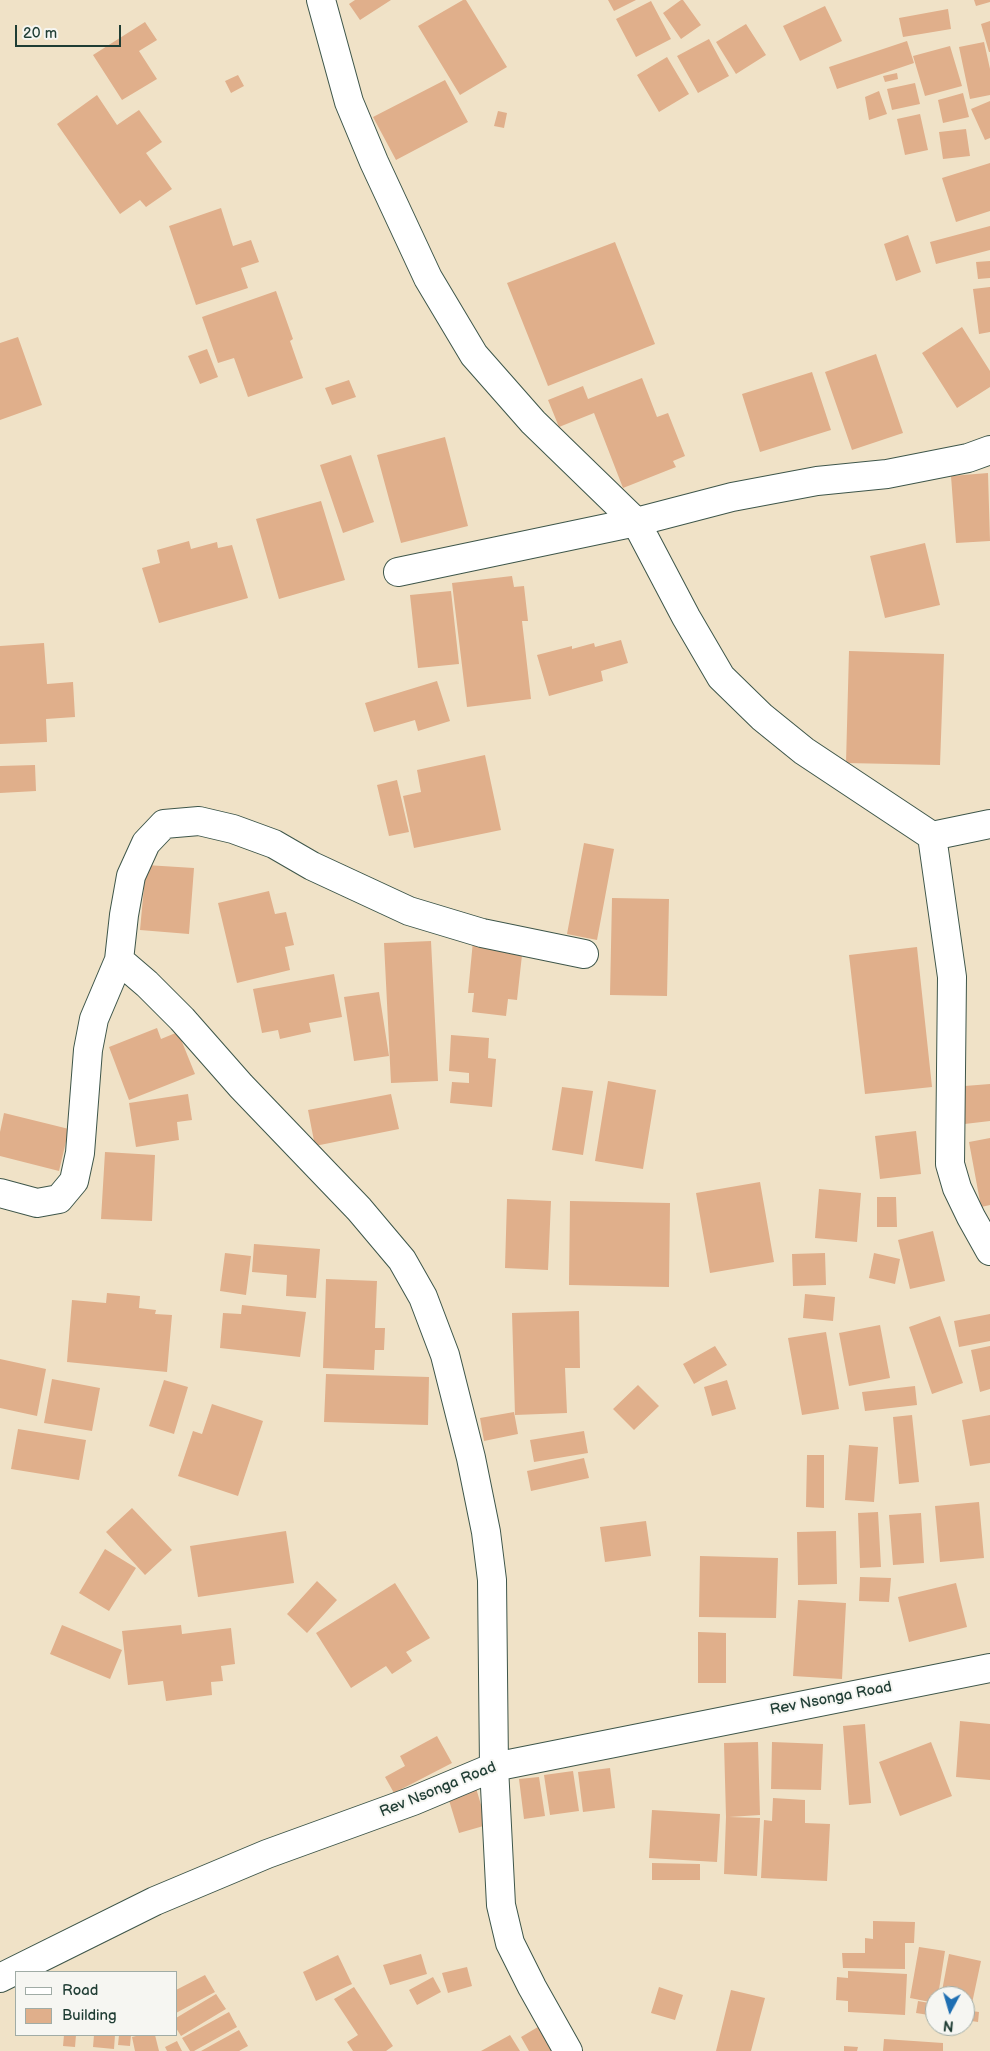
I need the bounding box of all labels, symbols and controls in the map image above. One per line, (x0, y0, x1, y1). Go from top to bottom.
scale bar (18, 15, 124, 47)
text: 20 m (23, 24, 57, 43)
street label: Rev Nsonga Road (768, 1678, 894, 1720)
street label: Rev Nsonga Road (377, 1758, 499, 1822)
legend (15, 1971, 178, 2036)
text: Road (62, 1981, 98, 2000)
north arrow (925, 1986, 975, 2036)
text: Building (62, 2006, 117, 2025)
text: N (942, 2016, 955, 2034)

